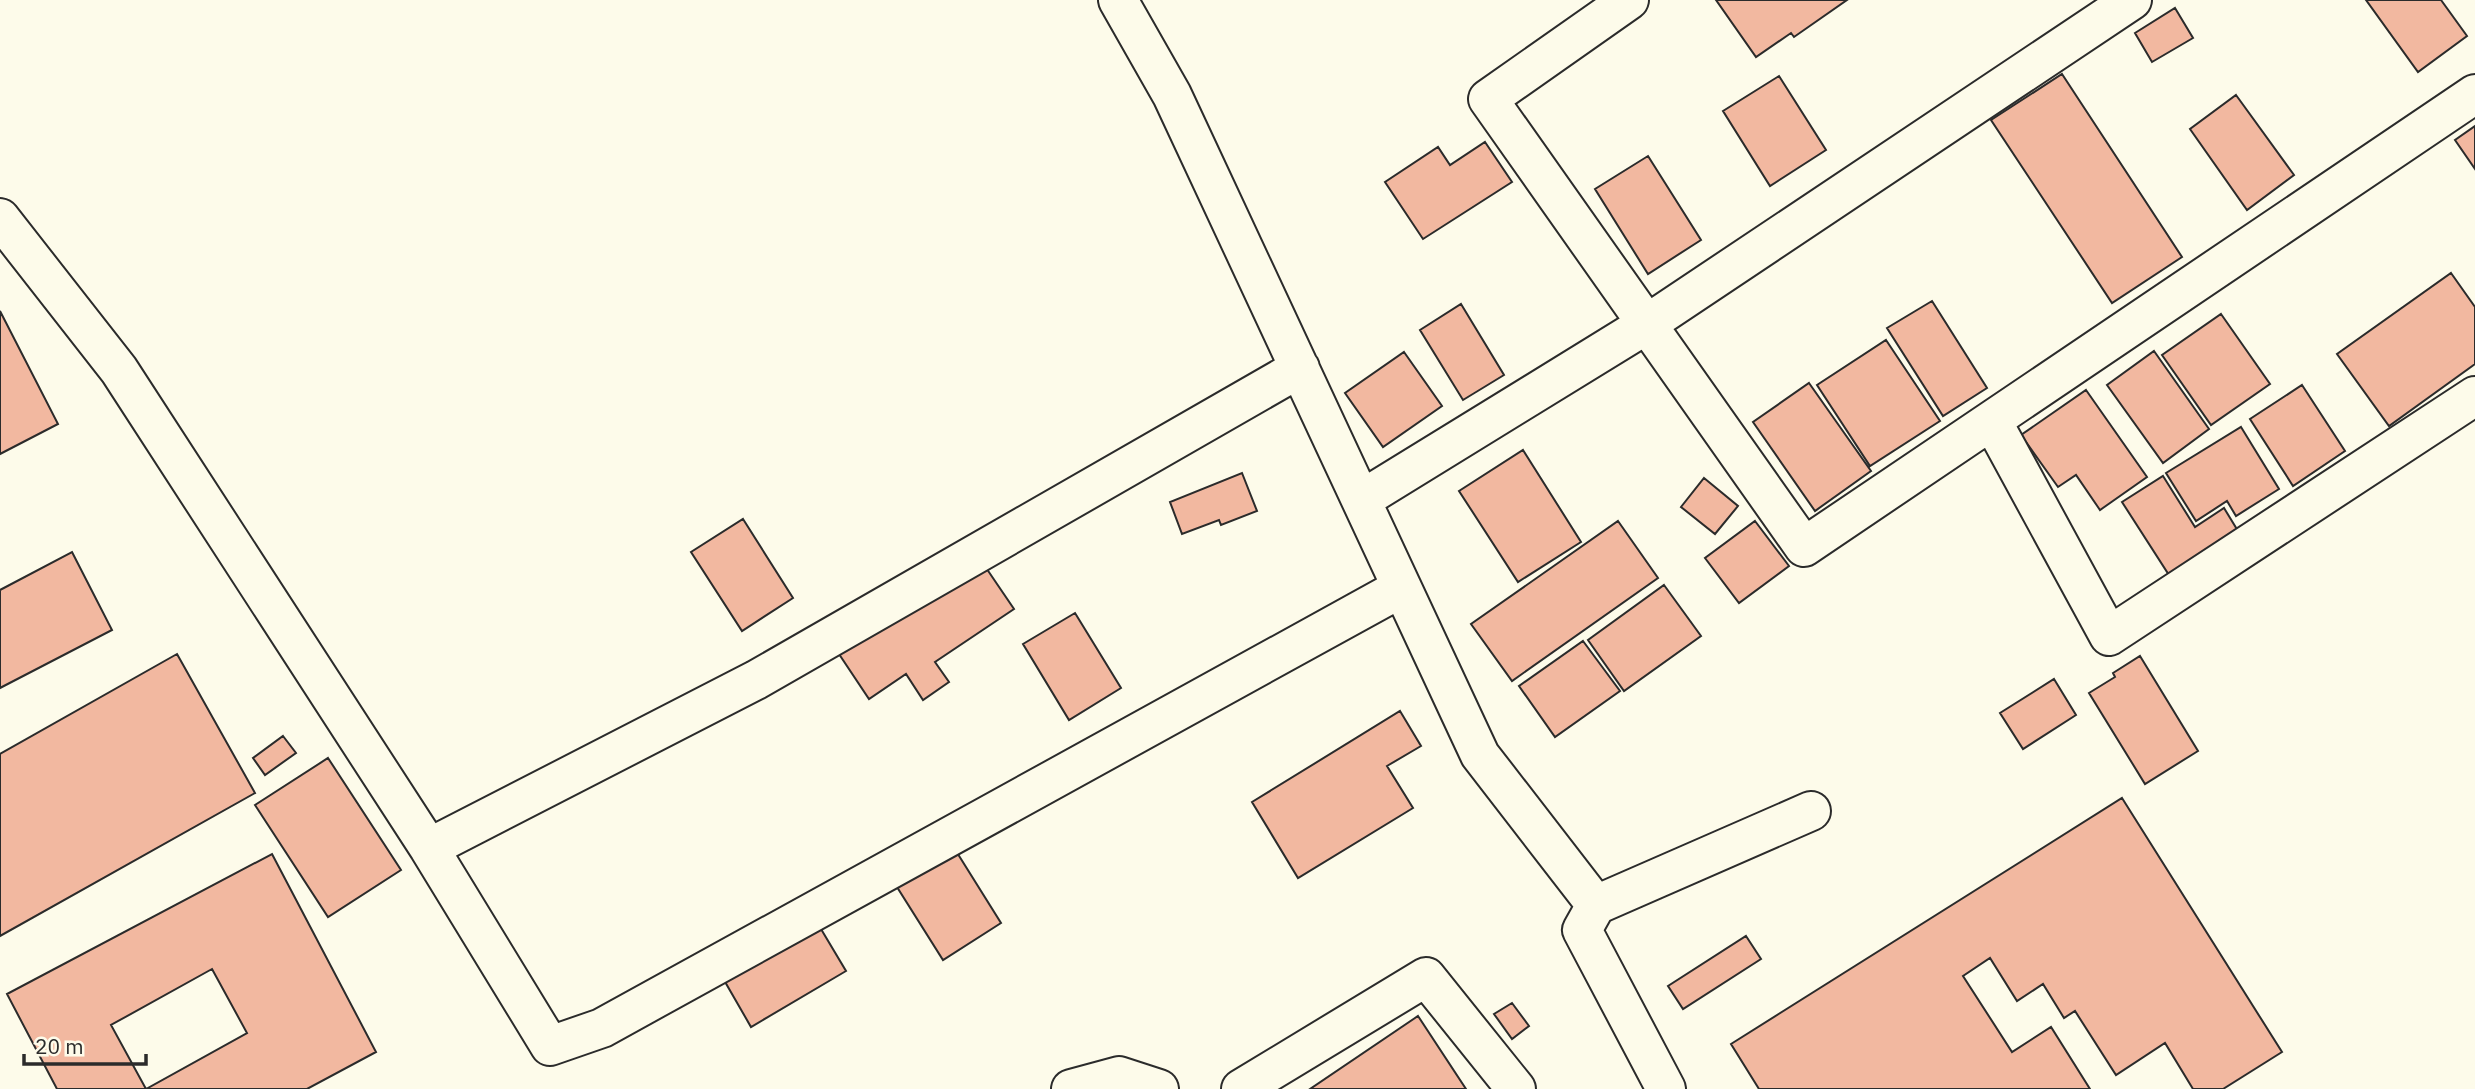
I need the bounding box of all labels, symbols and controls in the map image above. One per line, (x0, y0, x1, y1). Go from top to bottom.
scale bar (24, 1023, 147, 1066)
text: 20 m (35, 1032, 84, 1060)

